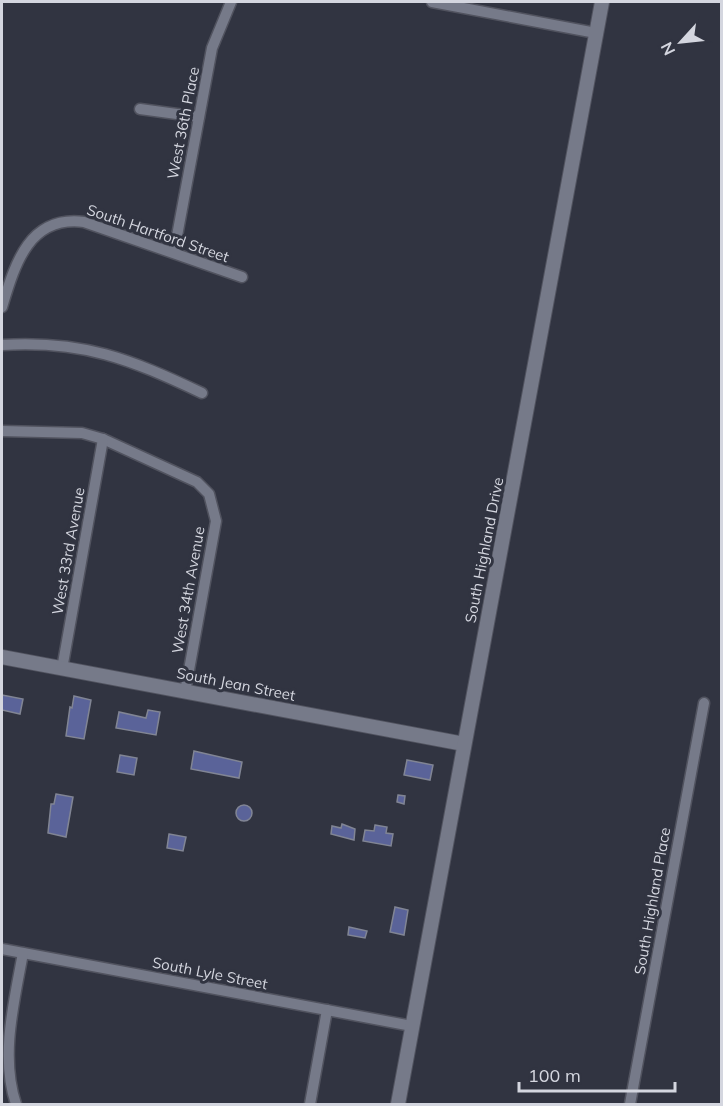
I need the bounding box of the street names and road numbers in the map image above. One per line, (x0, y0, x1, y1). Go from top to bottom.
street label: West 36th Place (163, 65, 203, 181)
street label: South Hartford Street (84, 200, 232, 266)
street label: South Highland Drive (461, 476, 507, 624)
street label: West 33rd Avenue (47, 486, 89, 616)
street label: West 34th Avenue (167, 525, 209, 655)
street label: South Jean Street (175, 663, 297, 705)
street label: South Highland Place (630, 826, 674, 976)
street label: South Lyle Street (151, 952, 269, 994)

